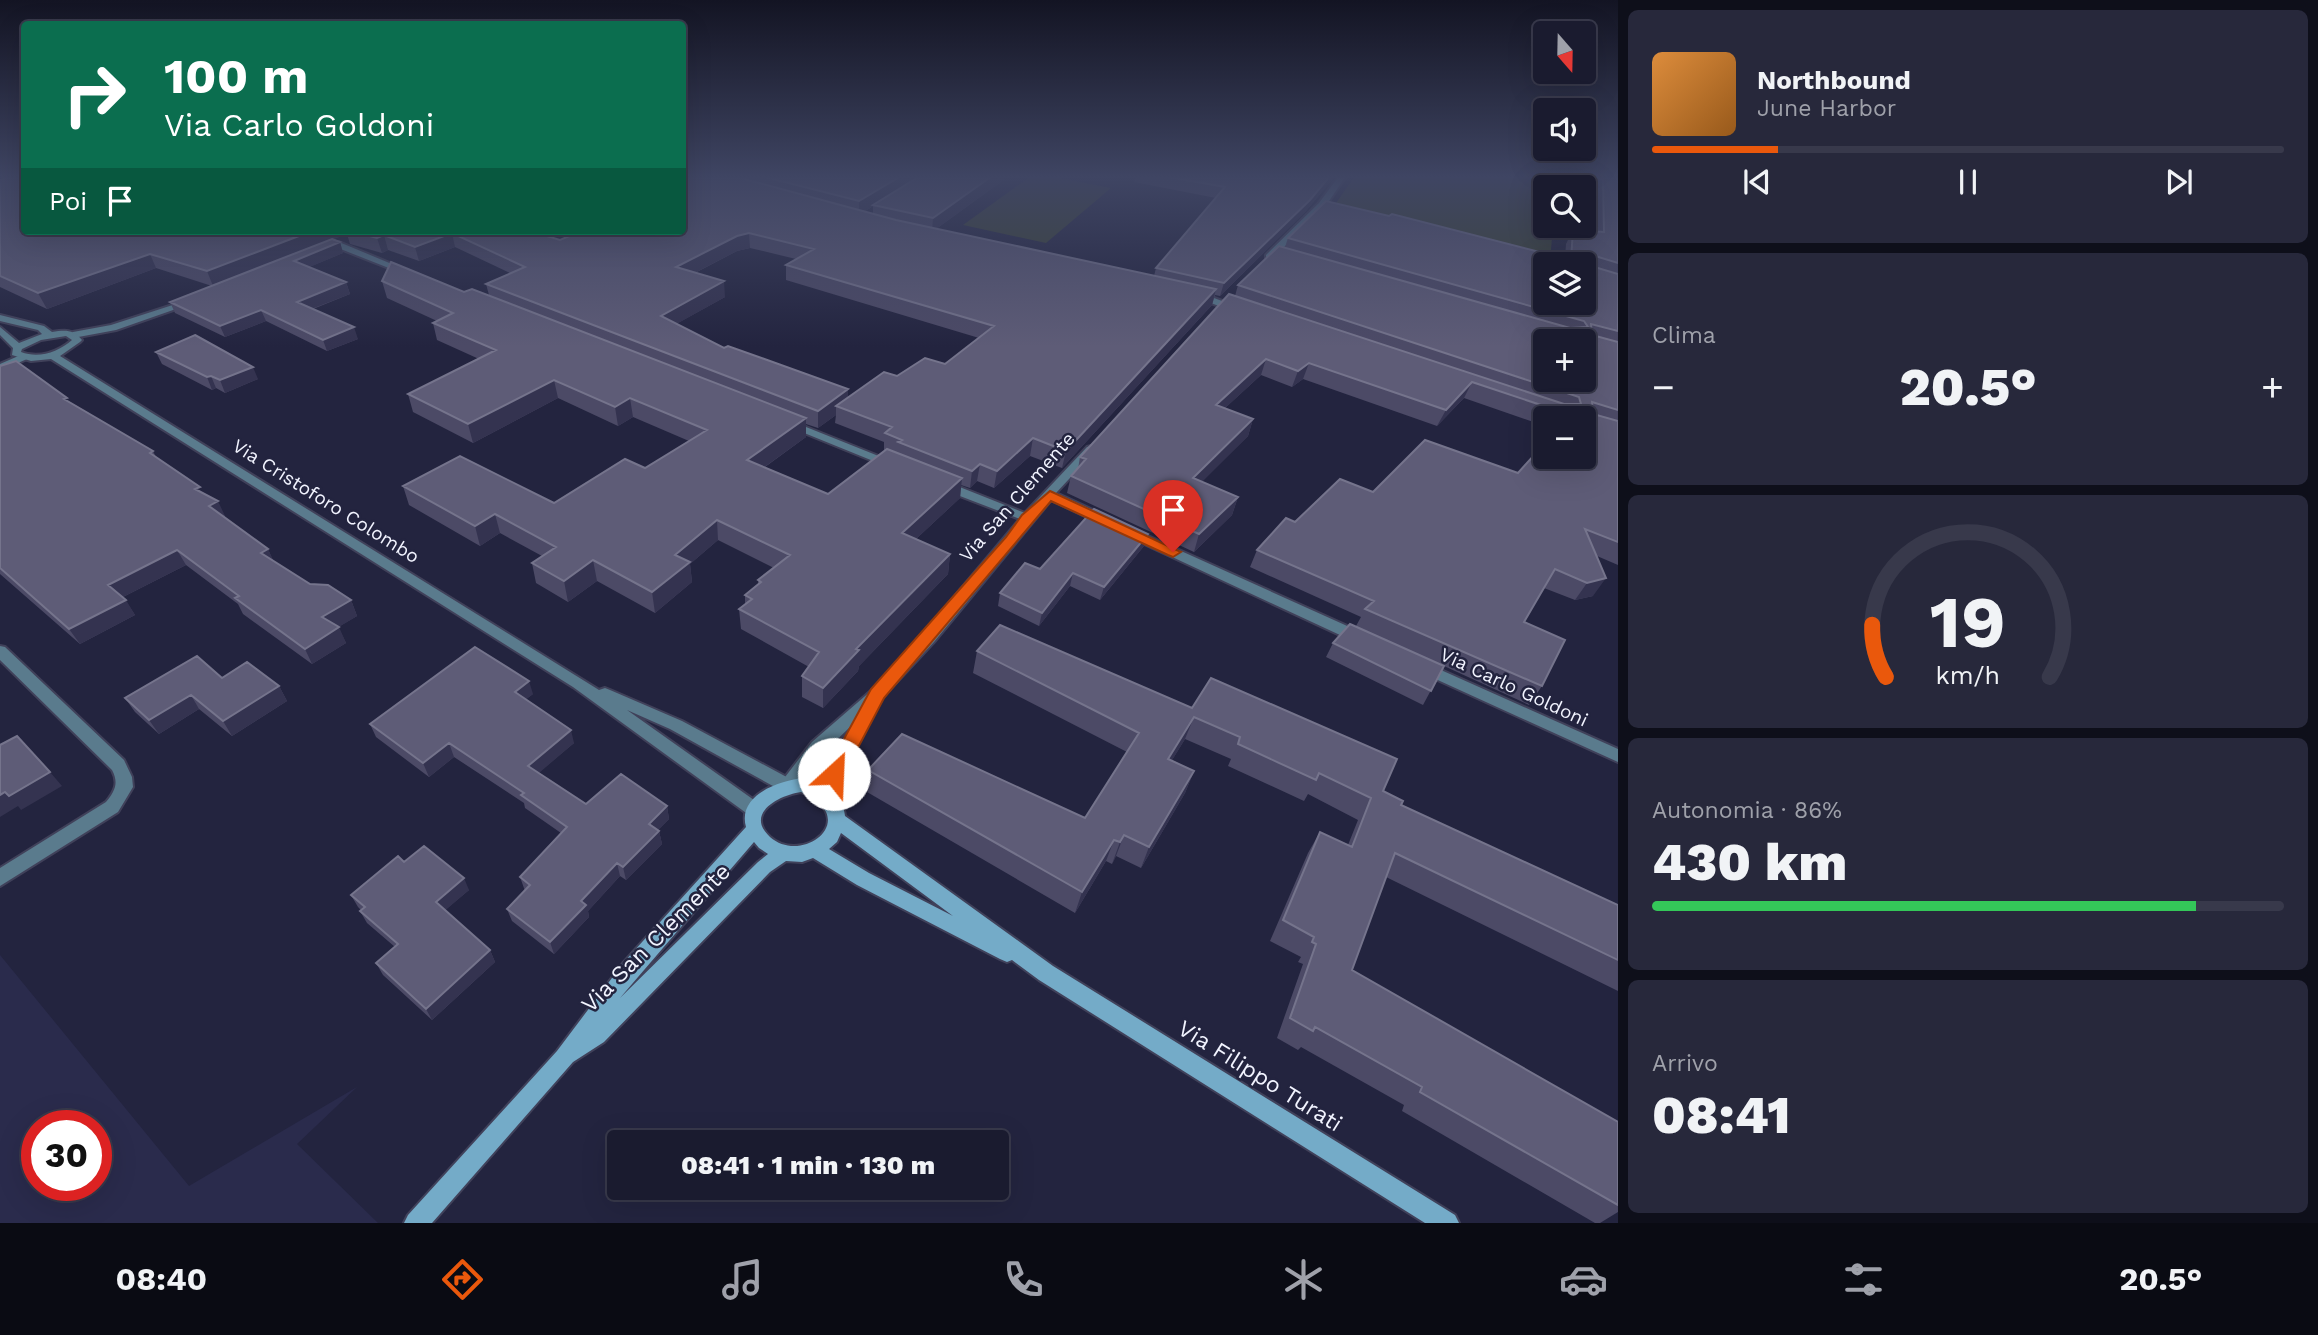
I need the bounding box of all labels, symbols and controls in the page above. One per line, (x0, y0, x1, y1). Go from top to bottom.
north arrow (1533, 21, 1596, 84)
map controls (1533, 21, 1596, 469)
text: 100 m (164, 47, 308, 105)
icon: right (49, 49, 140, 140)
text: Northbound (1757, 65, 1911, 95)
text: June Harbor (1757, 95, 1896, 122)
button: sound (1533, 98, 1596, 161)
text: Via Carlo Goldoni (164, 106, 434, 144)
icon: previous (1738, 163, 1776, 201)
icon: pause (1949, 163, 1987, 201)
icon: next (2160, 163, 2198, 201)
button: search (1533, 175, 1596, 238)
icon: arrive (101, 182, 139, 220)
text: Poi (49, 186, 87, 216)
button: layers (1533, 252, 1596, 315)
text: Clima (1652, 322, 1716, 349)
button: + (1533, 329, 1596, 392)
text: 20.5° (1899, 357, 2037, 418)
text: − (1652, 365, 1675, 409)
text: + (2261, 365, 2284, 409)
button: − (1533, 406, 1596, 469)
street label: Via San Clemente (954, 427, 1080, 567)
street label: Via Cristoforo Colombo (228, 434, 424, 568)
pin (1143, 480, 1203, 552)
icon: arrive (1154, 491, 1192, 529)
text: 19 (1930, 580, 2006, 666)
street label: Via Carlo Goldoni (1436, 643, 1592, 731)
text: km/h (1936, 661, 2000, 690)
position arrow (797, 737, 871, 811)
text: Autonomia · 86% (1652, 797, 1842, 824)
text: 430 km (1652, 832, 1847, 893)
street label: Via San Clemente (576, 858, 736, 1018)
street label: Via Filippo Turati (1173, 1015, 1347, 1137)
text: Arrivo (1652, 1050, 1718, 1077)
text: 08:41 (1652, 1085, 1791, 1146)
speed limit sign: 30 (21, 1110, 112, 1201)
text: 08:41 · 1 min · 130 m (681, 1150, 935, 1180)
icon: directions (438, 1255, 487, 1304)
icon: music (718, 1255, 767, 1304)
icon: phone (999, 1255, 1048, 1304)
icon: climate (1279, 1255, 1328, 1304)
icon: car (1559, 1255, 1608, 1304)
icon: filters (1839, 1255, 1888, 1304)
text: 08:40 (116, 1260, 207, 1298)
text: 20.5° (2119, 1260, 2202, 1298)

